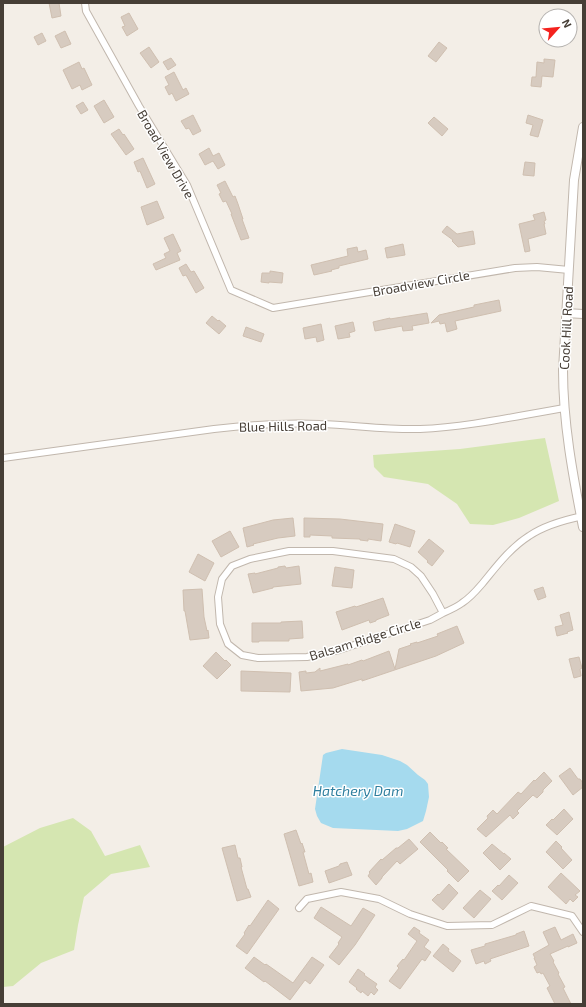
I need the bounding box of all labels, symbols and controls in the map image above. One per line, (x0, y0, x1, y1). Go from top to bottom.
north arrow (538, 8, 578, 48)
text: N (560, 17, 575, 30)
street label: Broad View Drive (134, 107, 198, 201)
street label: Broadview Circle (371, 267, 471, 299)
street label: Cook Hill Road (556, 286, 576, 370)
street label: Blue Hills Road (239, 417, 327, 435)
street label: Balsam Ridge Circle (307, 614, 423, 664)
water label: Hatchery Dam (313, 782, 403, 799)

